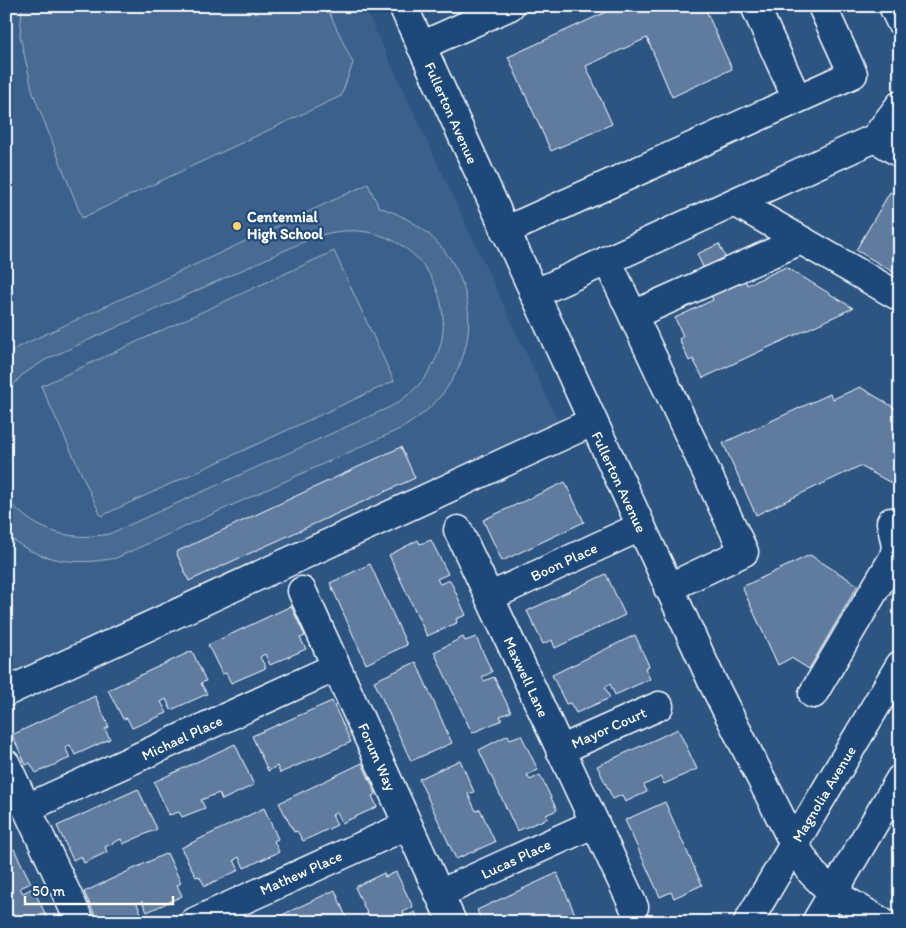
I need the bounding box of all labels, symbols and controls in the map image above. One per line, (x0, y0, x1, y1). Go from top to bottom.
street label: Fullerton Avenue (420, 59, 482, 167)
place label: Centennial High School (247, 208, 324, 244)
marker: Centennial High School (231, 220, 243, 232)
street label: Fullerton Avenue (588, 429, 650, 535)
street label: Boon Place (528, 539, 600, 585)
street label: Maxwell Lane (500, 634, 552, 720)
street label: Mayor Court (569, 703, 650, 753)
street label: Michael Place (139, 711, 225, 765)
street label: Forum Way (354, 720, 400, 794)
street label: Magnolia Avenue (788, 743, 860, 845)
street label: Lucas Place (478, 835, 554, 883)
street label: Mathew Place (257, 847, 345, 899)
scale bar (25, 873, 172, 905)
text: 50 m (32, 882, 65, 900)

